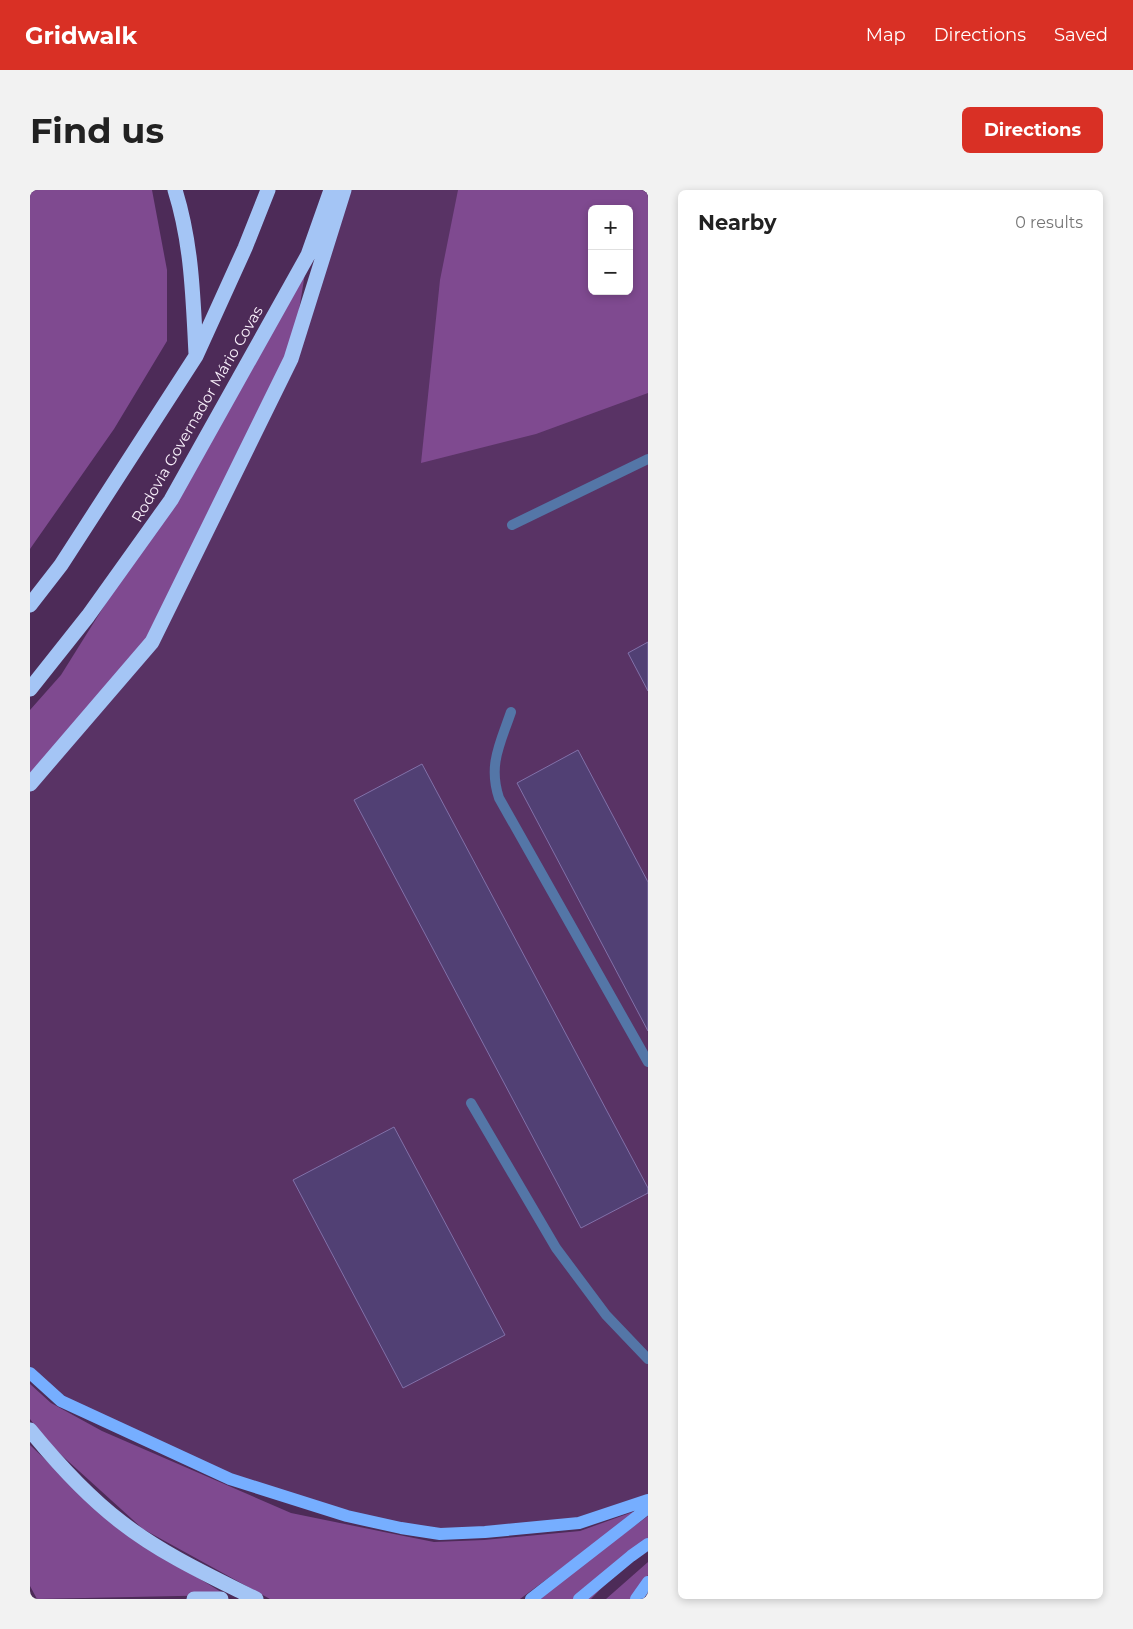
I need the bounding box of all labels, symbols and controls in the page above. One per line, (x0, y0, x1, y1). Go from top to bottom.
text: Gridwalk (25, 21, 137, 50)
text: Map (866, 24, 906, 46)
text: Directions (934, 24, 1026, 46)
text: Saved (1054, 24, 1108, 46)
button: Directions (962, 107, 1103, 153)
text: Find us (30, 109, 164, 152)
map controls (588, 205, 633, 295)
button: + (588, 205, 633, 250)
text: Nearby (698, 210, 777, 235)
text: 0 results (1015, 213, 1083, 232)
button: − (588, 250, 633, 295)
street label: Rodovia Governador Mário Covas (127, 302, 267, 526)

